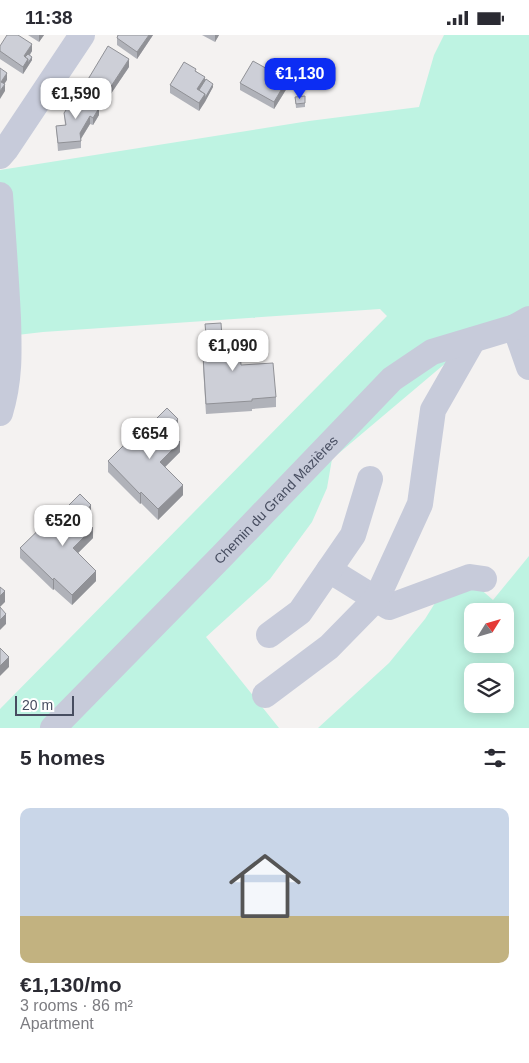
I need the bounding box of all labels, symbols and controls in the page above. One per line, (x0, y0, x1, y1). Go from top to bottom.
text: 11:38 (25, 7, 73, 28)
pin: €1,130 (259, 57, 341, 100)
text: €1,130 (276, 65, 324, 82)
pin: €1,590 (35, 77, 117, 120)
text: €1,590 (52, 85, 100, 102)
pin: €1,090 (192, 329, 274, 372)
text: €1,090 (209, 337, 257, 354)
pin: €654 (120, 417, 180, 460)
text: €654 (132, 425, 168, 442)
street label: Chemin du Grand Mazières (211, 432, 341, 567)
pin: €520 (33, 505, 93, 547)
text: €520 (45, 512, 81, 529)
north arrow (464, 603, 514, 653)
map controls (464, 603, 514, 713)
button: layers (464, 663, 514, 713)
scale bar (15, 693, 74, 716)
text: 20 m (22, 697, 53, 713)
icon: filters (481, 744, 509, 772)
text: 5 homes (20, 746, 105, 769)
icon: home (220, 841, 310, 931)
text: €1,130/mo (20, 973, 122, 996)
text: 3 rooms · 86 m² (20, 997, 133, 1014)
text: Apartment (20, 1015, 94, 1032)

